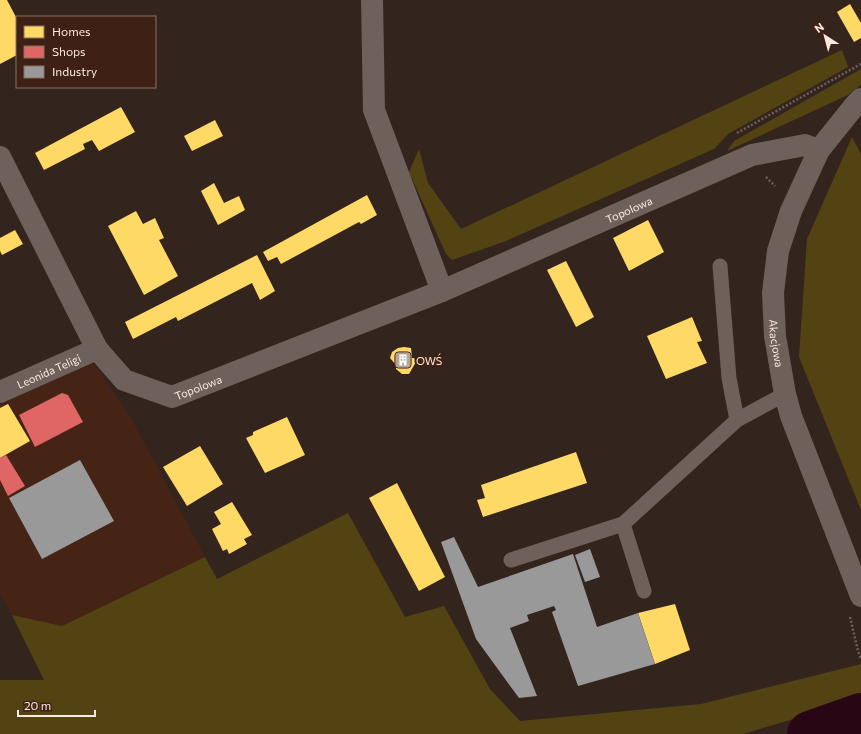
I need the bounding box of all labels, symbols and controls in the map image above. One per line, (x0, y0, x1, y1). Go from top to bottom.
legend (16, 16, 156, 88)
north arrow (805, 16, 845, 56)
text: N (812, 20, 826, 35)
text: Homes (52, 24, 90, 38)
text: Shops (52, 44, 86, 58)
text: Industry (52, 64, 97, 78)
street label: Topolowa (603, 193, 654, 225)
street label: Akacjowa (768, 319, 787, 368)
building icon: OWŚ (393, 350, 413, 370)
street label: Leonida Teligi (14, 351, 83, 390)
place label: OWŚ (416, 353, 442, 367)
street label: Topolowa (173, 372, 223, 402)
scale bar (18, 692, 95, 718)
text: 20 m (24, 698, 51, 712)

